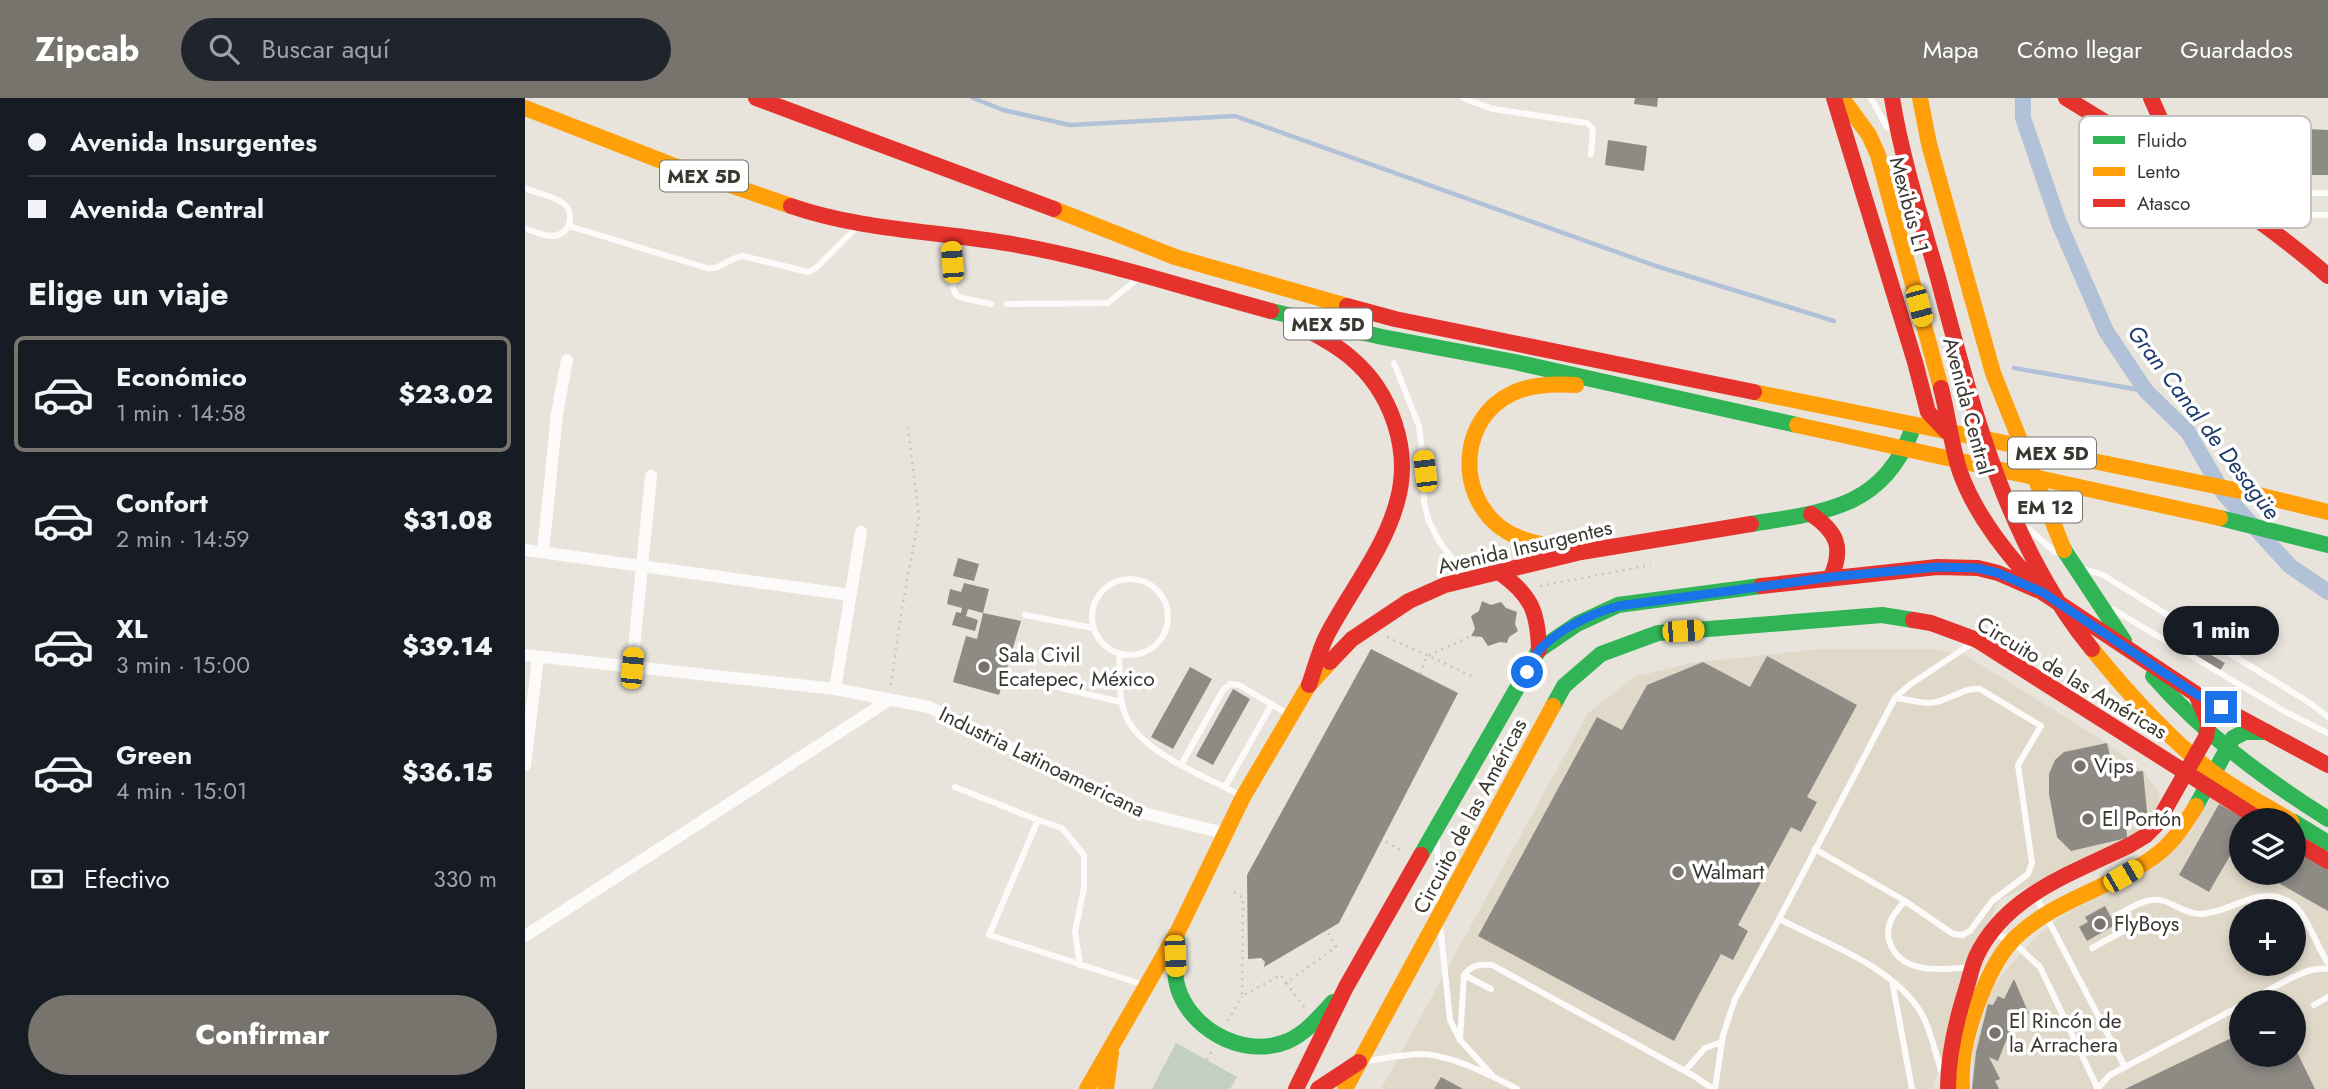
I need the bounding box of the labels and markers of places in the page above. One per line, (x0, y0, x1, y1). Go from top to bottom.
place label: Sala Civil Ecatepec, México (998, 640, 1155, 694)
marker: Sala Civil Ecatepec, México (976, 659, 992, 675)
place label: Vips (2094, 751, 2134, 781)
marker: Vips (2072, 758, 2088, 774)
place label: El Portón (2102, 804, 2182, 834)
marker: El Portón (2080, 811, 2096, 827)
place label: Walmart (1692, 857, 1764, 887)
marker: Walmart (1670, 864, 1686, 880)
place label: FlyBoys (2114, 909, 2179, 939)
marker: FlyBoys (2092, 916, 2108, 932)
place label: El Rincón de la Arrachera (2009, 1006, 2122, 1060)
marker: El Rincón de la Arrachera (1987, 1025, 2003, 1041)

